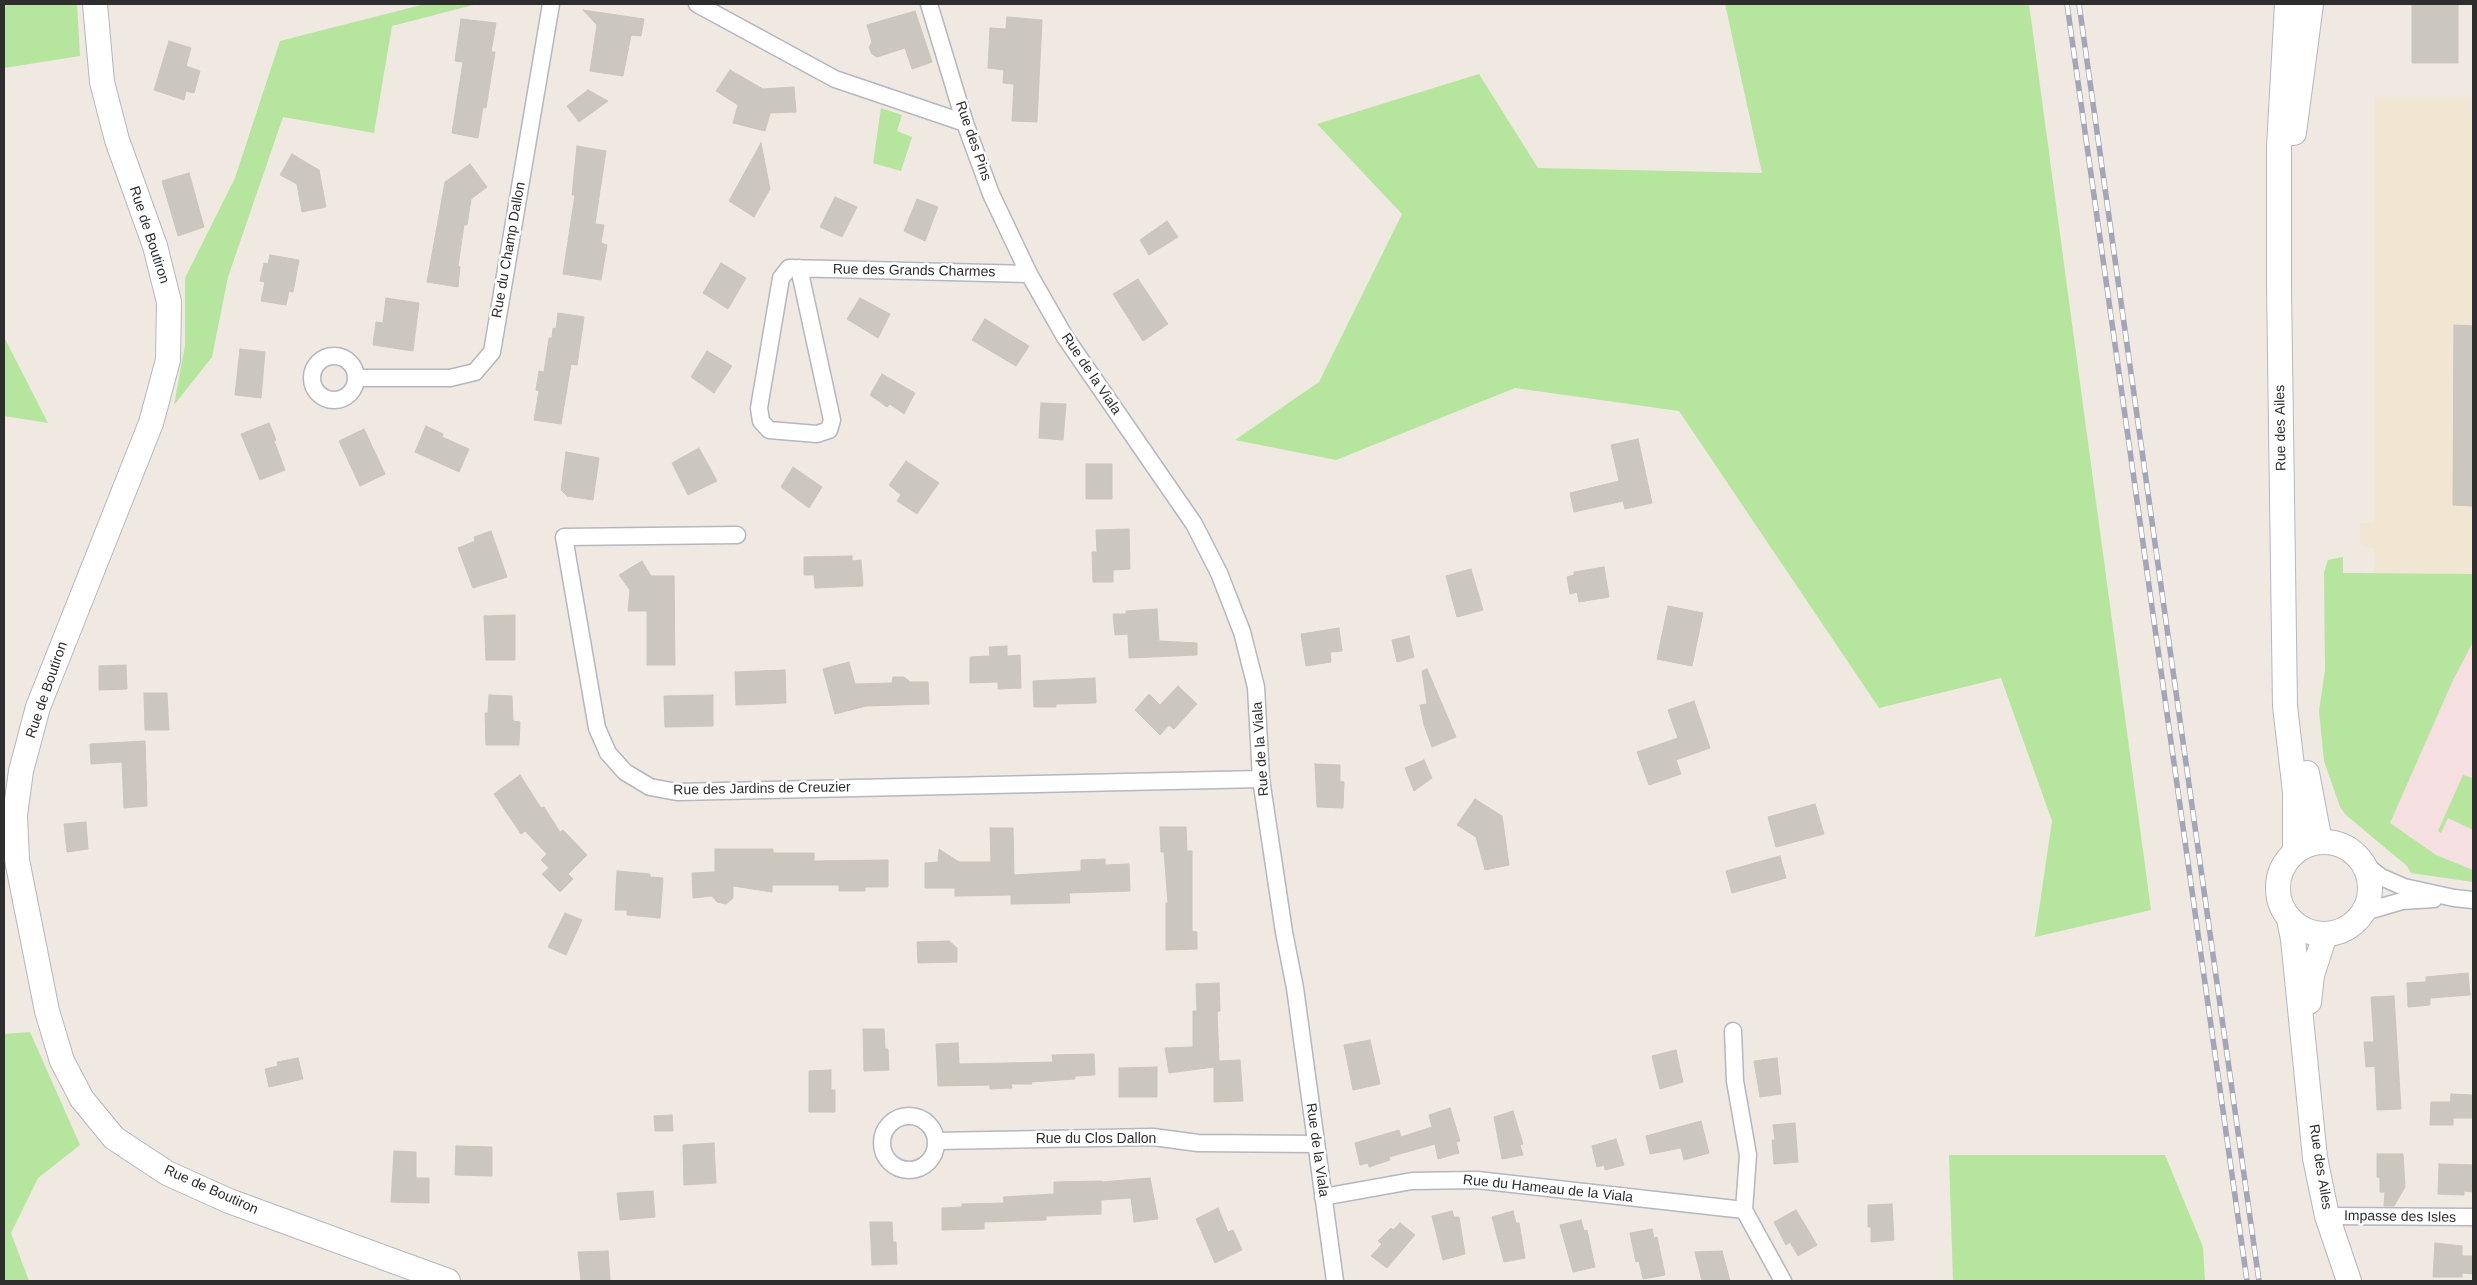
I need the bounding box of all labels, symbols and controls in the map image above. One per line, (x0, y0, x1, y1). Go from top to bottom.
street label: Rue des Pins (952, 99, 994, 183)
street label: Rue du Champ Dallon (489, 181, 529, 319)
street label: Rue de Boutiron (125, 184, 173, 286)
street label: Rue des Grands Charmes (833, 261, 995, 281)
street label: Rue de la Viala (1058, 330, 1124, 418)
street label: Rue des Ailes (2272, 385, 2290, 471)
street label: Rue de Boutiron (23, 639, 71, 741)
street label: Rue de la Viala (1249, 701, 1273, 797)
street label: Rue des Jardins de Creuzier (673, 779, 851, 799)
street label: Rue de la Viala (1302, 1102, 1332, 1198)
street label: Rue des Ailes (2305, 1123, 2335, 1211)
street label: Rue du Clos Dallon (1036, 1131, 1156, 1147)
street label: Rue de Boutiron (161, 1162, 261, 1218)
street label: Rue du Hameau de la Viala (1462, 1172, 1634, 1206)
street label: Impasse des Isles (2344, 1208, 2456, 1226)

